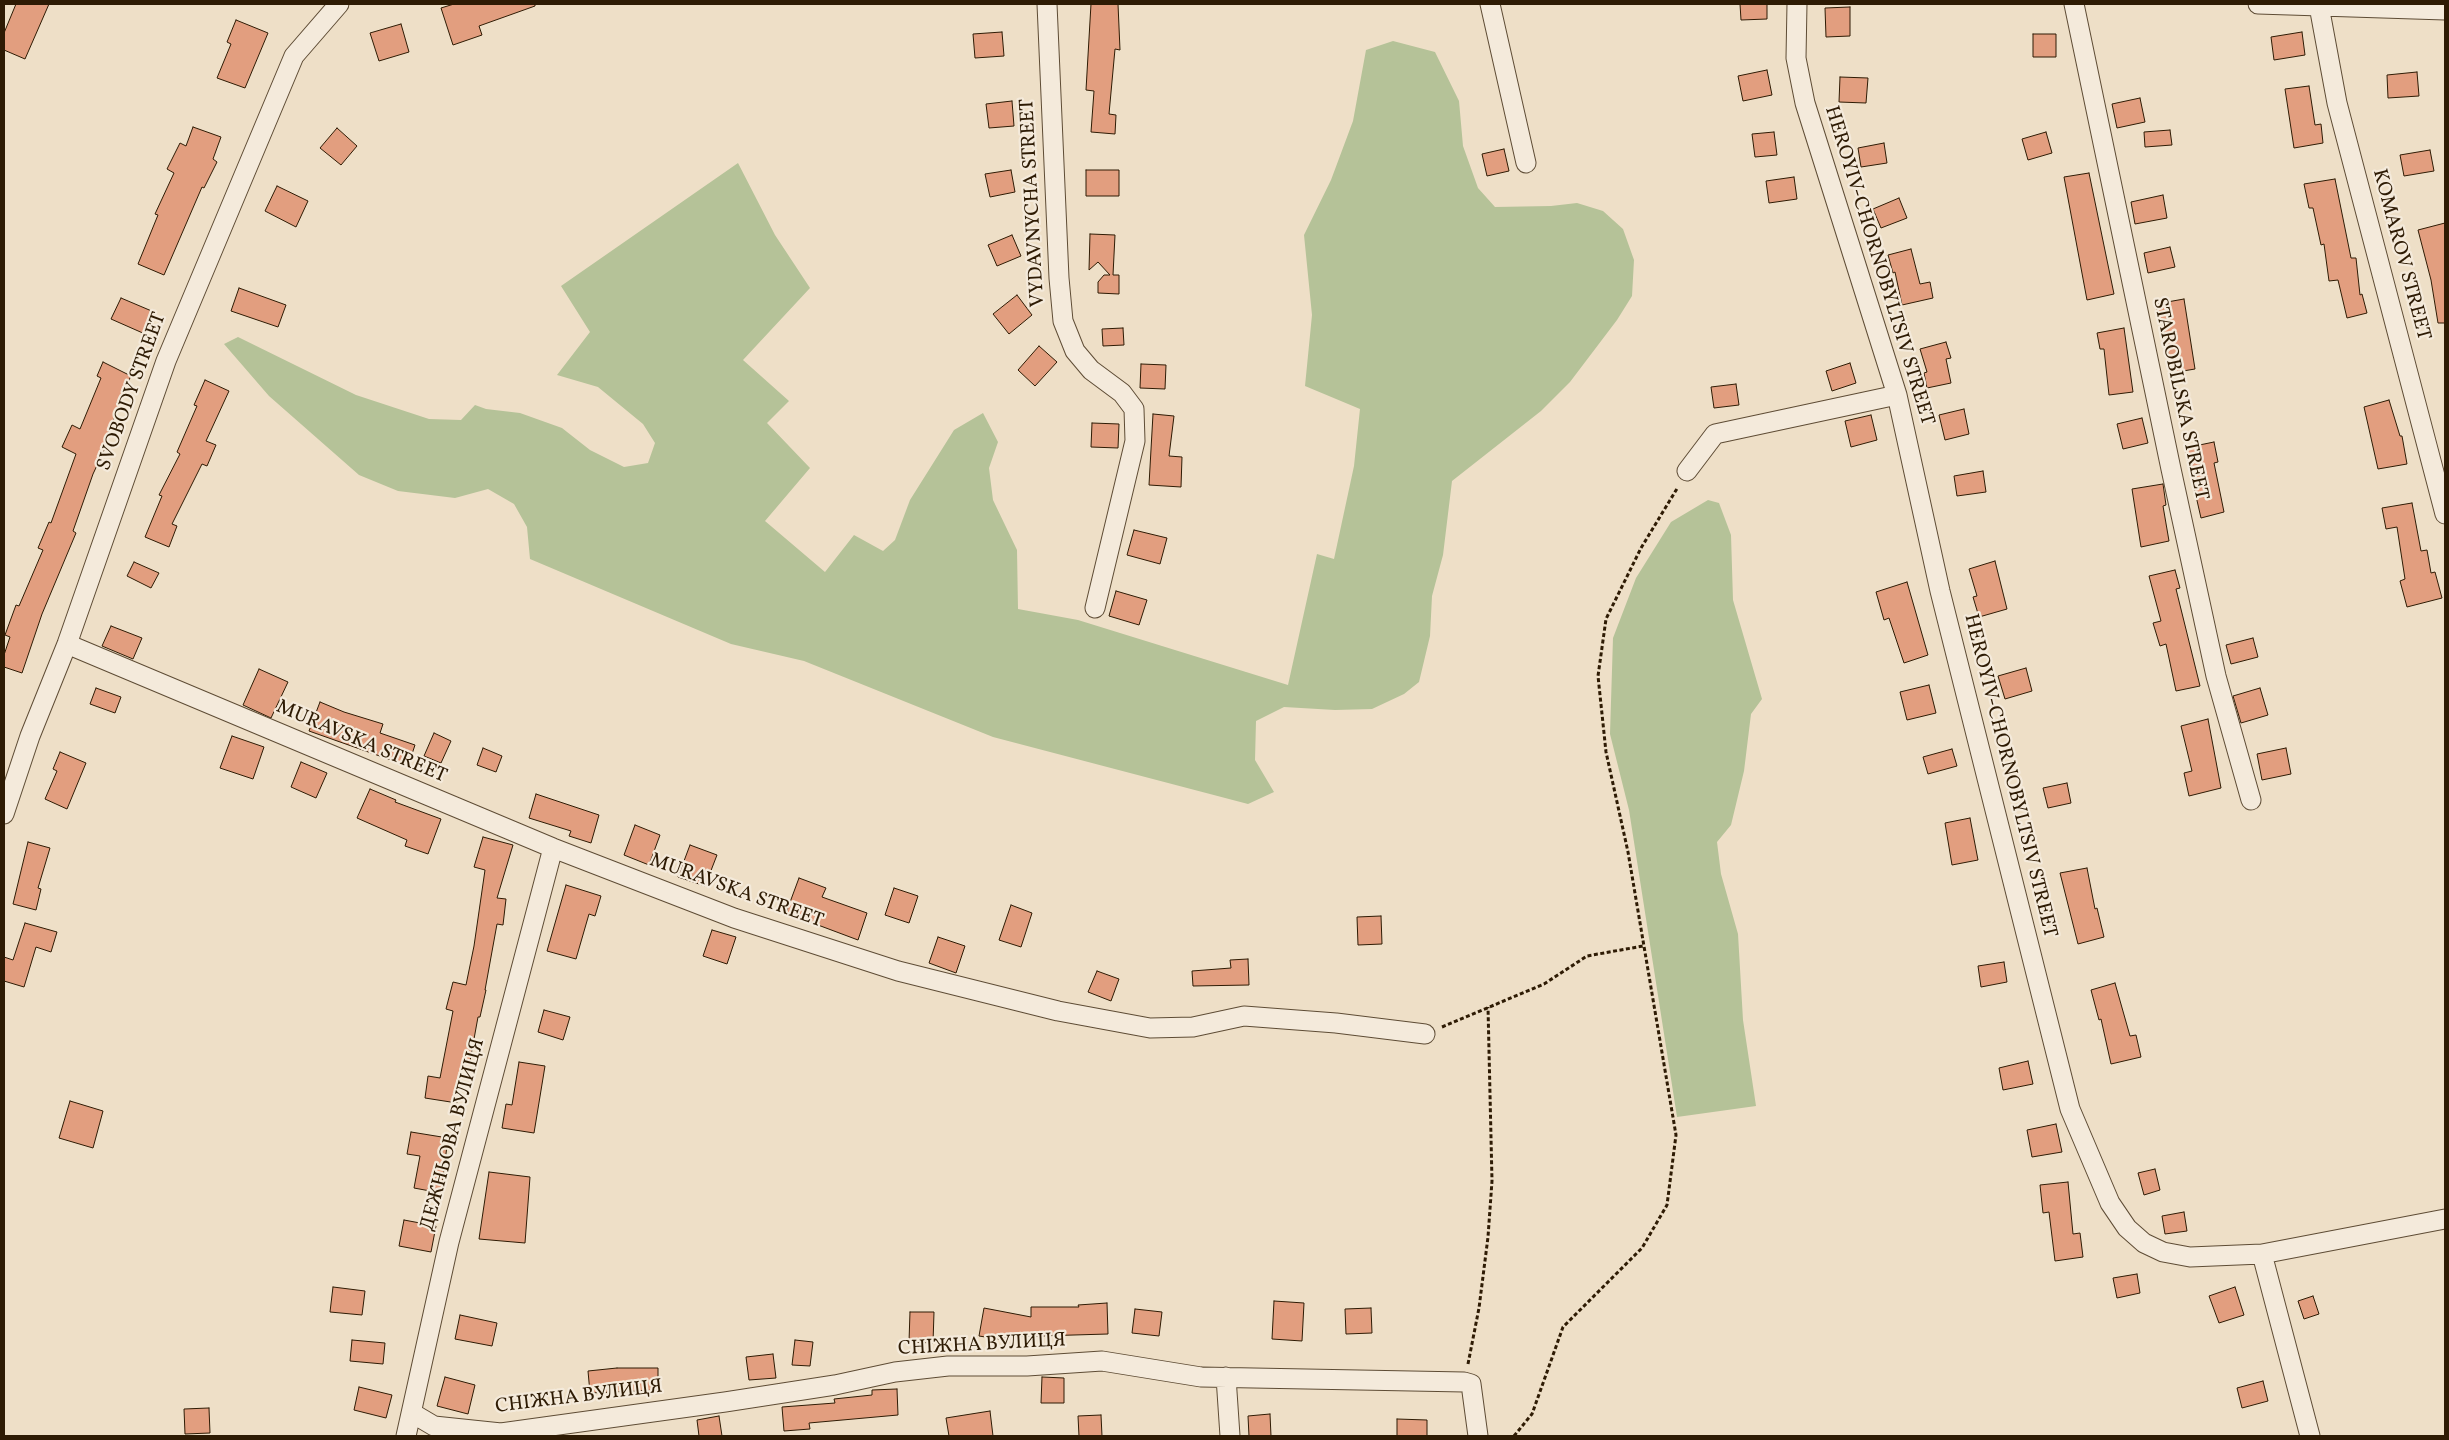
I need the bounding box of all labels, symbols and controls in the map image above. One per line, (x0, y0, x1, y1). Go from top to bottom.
street label: VYDAVNYCHA STREET (1017, 98, 1051, 308)
street label: HEROYIV-CHORNOBYLTSIV STREET (1818, 103, 1938, 429)
street label: KOMAROV STREET (2366, 167, 2434, 343)
street label: STAROBILSKA STREET (2146, 295, 2212, 503)
street label: SVOBODY STREET (93, 310, 173, 474)
street label: HEROYIV-CHORNOBYLTSIV STREET (1957, 612, 2061, 940)
street label: MURAVSKA STREET (272, 696, 450, 790)
street label: MURAVSKA STREET (646, 849, 826, 935)
street label: ДЕЖНЬОВА ВУЛИЦЯ (417, 1036, 491, 1234)
street label: СНІЖНА ВУЛИЦЯ (897, 1330, 1067, 1362)
street label: СНІЖНА ВУЛИЦЯ (494, 1376, 664, 1420)

